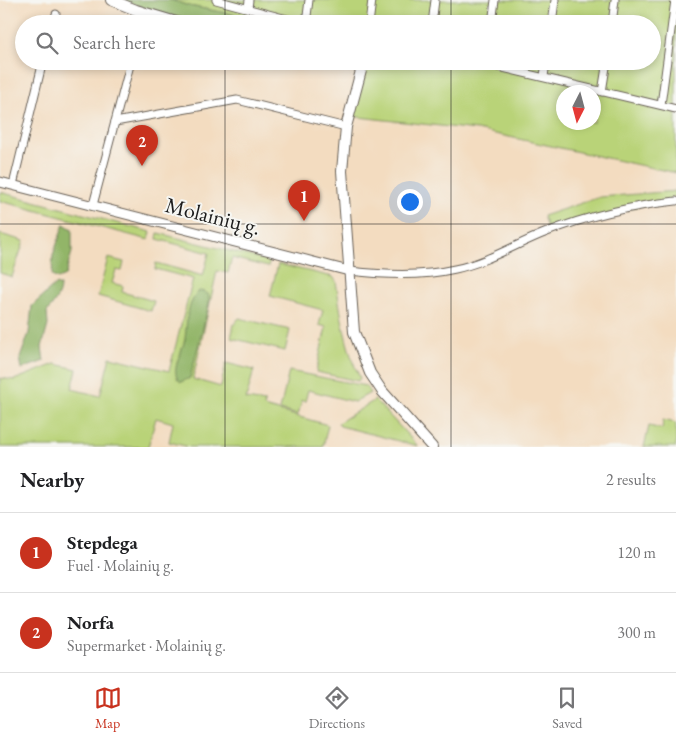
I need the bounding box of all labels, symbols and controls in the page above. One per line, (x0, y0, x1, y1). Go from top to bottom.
search box (15, 15, 661, 70)
icon: search (33, 29, 61, 57)
text: Search here (73, 30, 155, 55)
north arrow (556, 85, 601, 130)
pin: 2 (126, 125, 158, 166)
pin: 1 (288, 180, 320, 221)
your location (397, 189, 423, 215)
street label: Molainių g. (162, 190, 264, 242)
text: Nearby (20, 466, 84, 493)
text: 2 results (606, 469, 656, 490)
text: Stepdega (67, 530, 138, 555)
text: 1 (32, 542, 40, 563)
text: 120 m (617, 542, 656, 563)
text: Fuel · Molainių g. (67, 555, 174, 576)
text: Norfa (67, 610, 114, 635)
text: 2 (32, 622, 40, 643)
text: 300 m (617, 622, 656, 643)
text: Supermarket · Molainių g. (67, 635, 226, 656)
tab: Map (94, 684, 122, 732)
tab: Directions (309, 684, 365, 732)
tab: Saved (552, 684, 582, 732)

